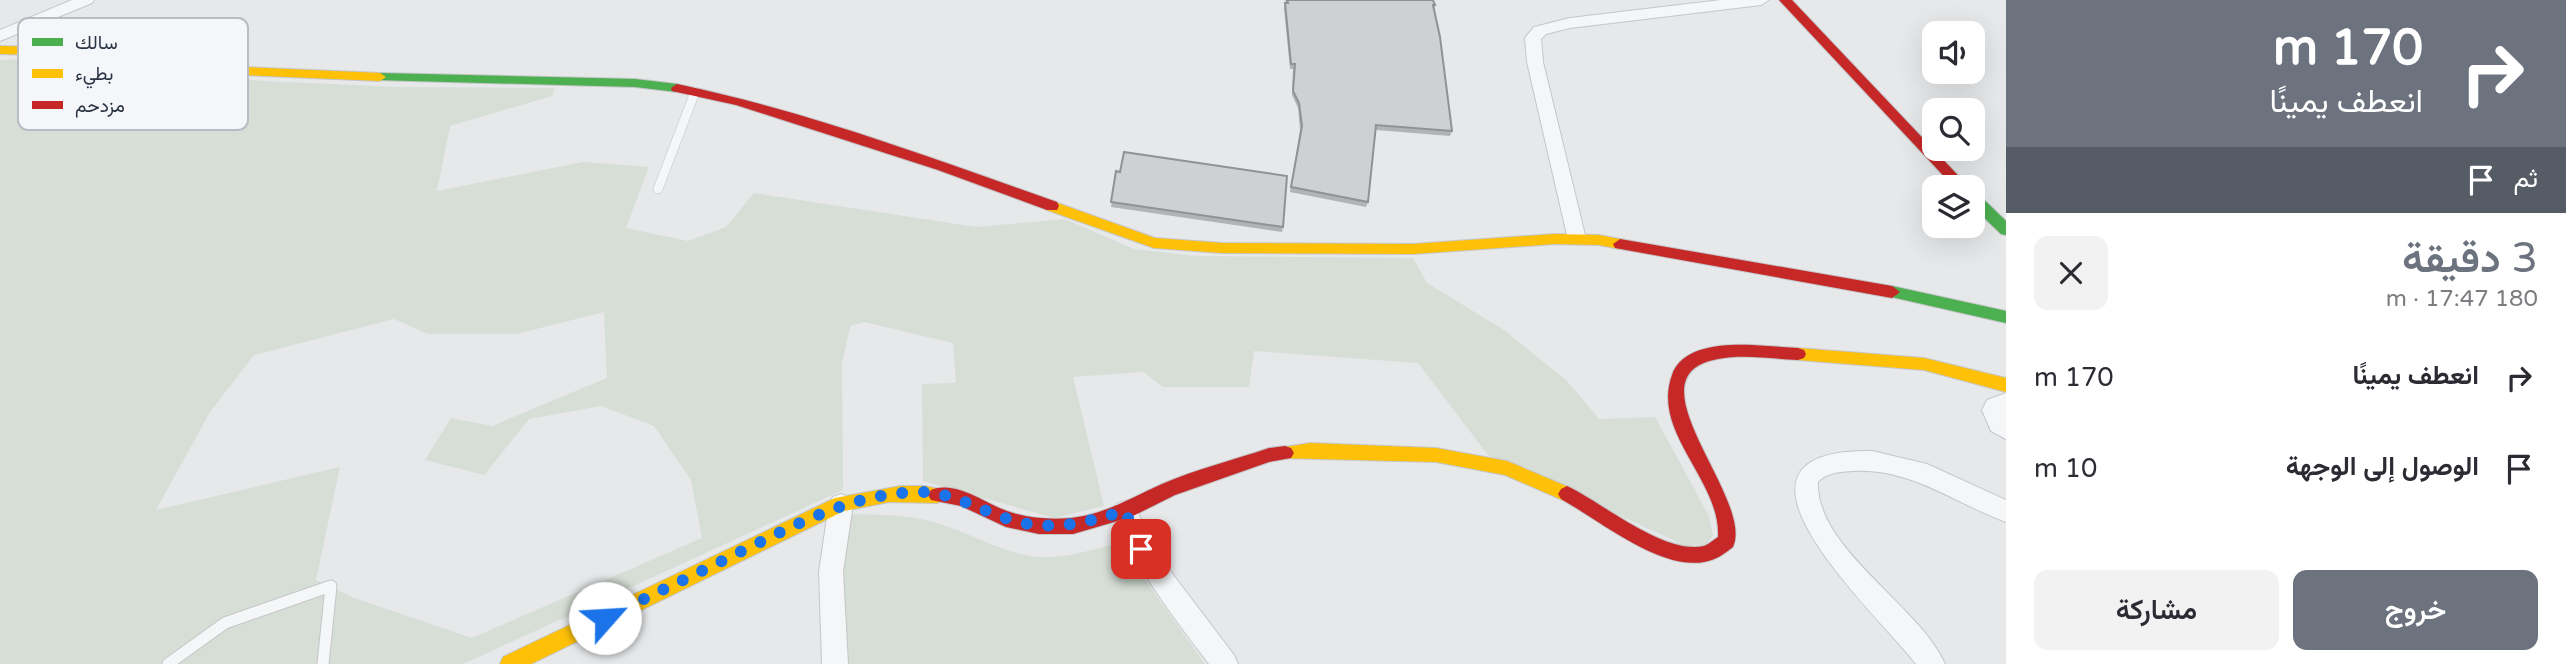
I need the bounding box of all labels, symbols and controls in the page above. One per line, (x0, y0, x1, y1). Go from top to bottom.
legend (18, 18, 248, 130)
text: 170 m (2273, 19, 2423, 78)
map controls (1922, 21, 1985, 238)
button: sound (1922, 21, 1985, 84)
icon: right (2447, 28, 2538, 119)
text: سالك (75, 32, 118, 54)
text: بطيء (75, 63, 113, 89)
text: انعطف يمينًا (2269, 83, 2423, 121)
text: مزدحم (75, 95, 125, 118)
button: search (1922, 98, 1985, 161)
icon: arrive (2462, 161, 2500, 199)
text: ثم (2514, 163, 2538, 194)
button: layers (1922, 175, 1985, 238)
text: 3 دقيقة (2402, 233, 2538, 284)
button: close (2034, 236, 2108, 310)
text: 180 m · 17:47 (2386, 285, 2538, 313)
icon: right (2500, 359, 2538, 397)
text: انعطف يمينًا (2352, 360, 2479, 391)
text: 170 m (2034, 362, 2114, 393)
icon: arrive (2500, 450, 2538, 488)
text: الوصول إلى الوجهة (2286, 451, 2479, 482)
text: 10 m (2034, 453, 2097, 484)
pin (1111, 519, 1171, 579)
icon: arrive (1122, 530, 1160, 568)
button: مشاركة (2034, 570, 2279, 650)
button: خروج (2293, 570, 2538, 650)
position arrow (568, 581, 642, 655)

